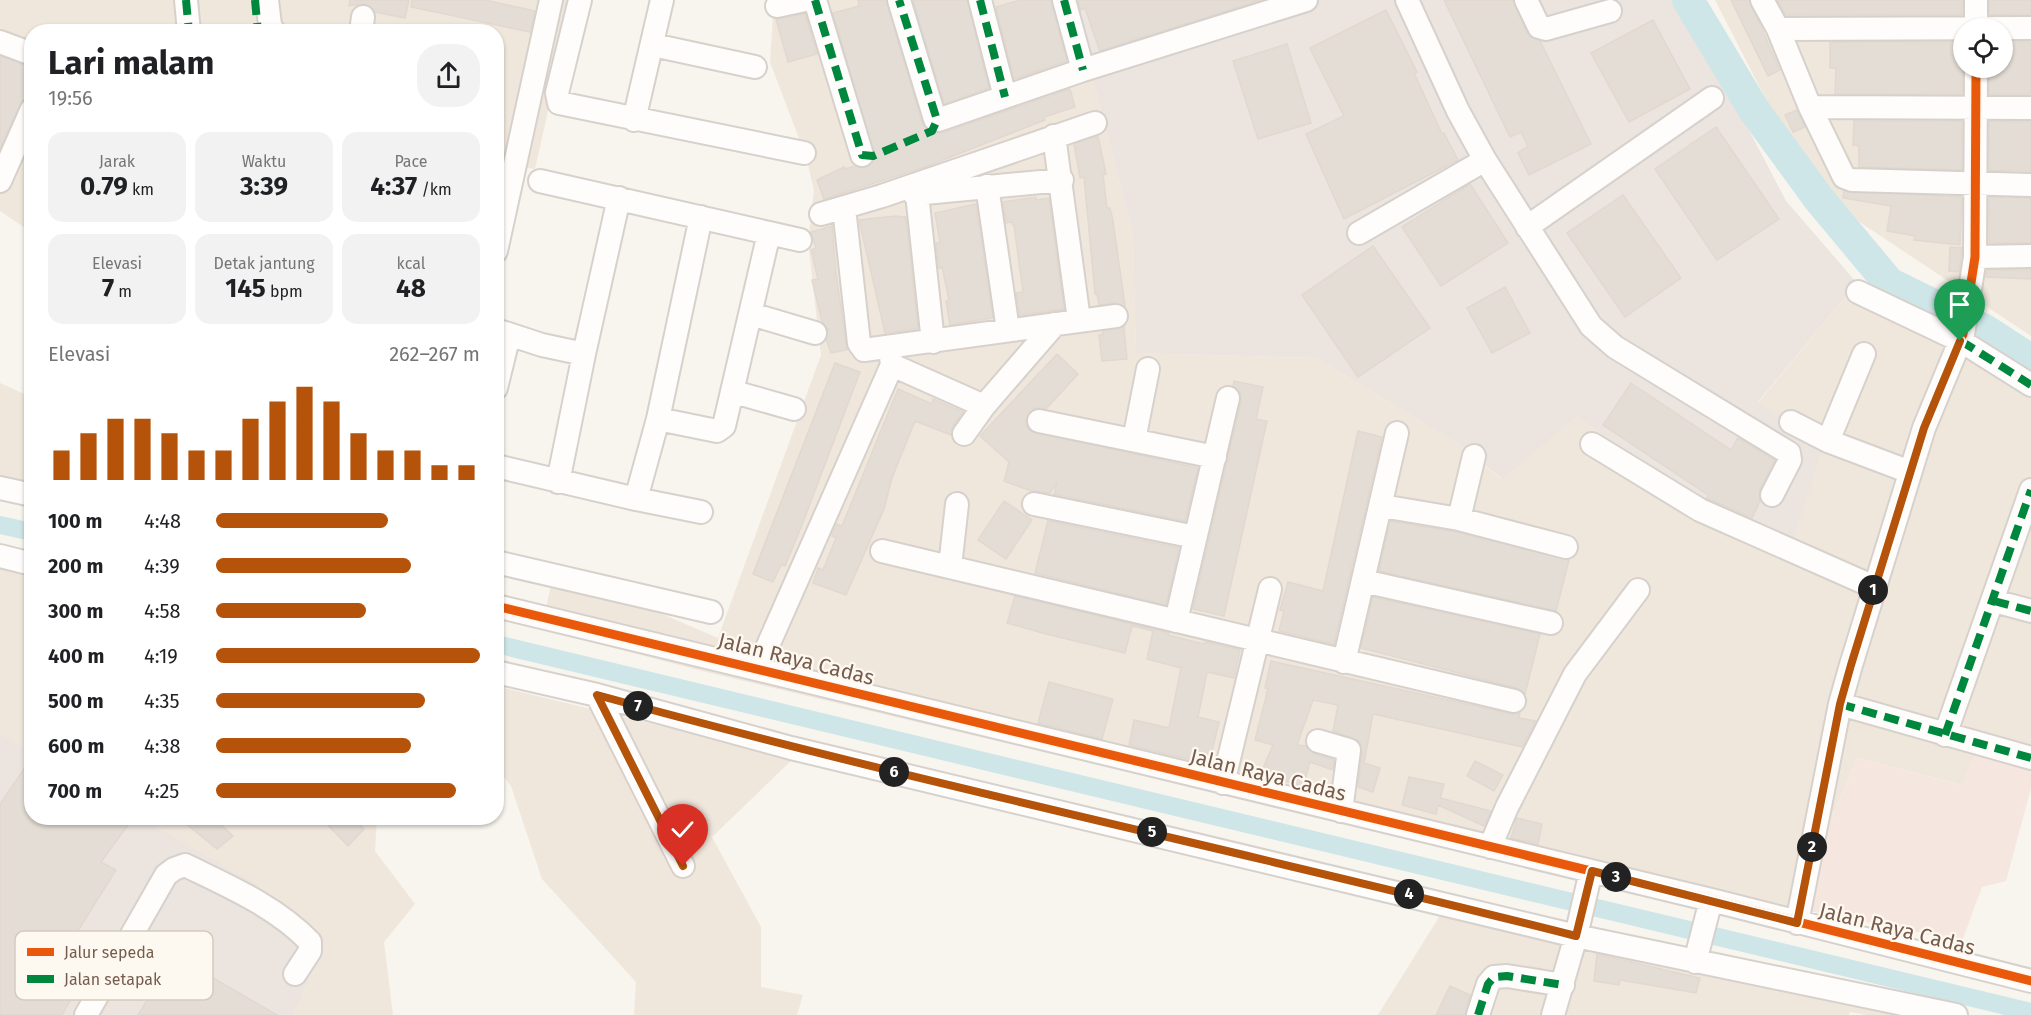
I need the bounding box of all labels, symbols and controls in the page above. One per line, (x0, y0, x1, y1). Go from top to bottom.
map controls (1953, 18, 2013, 78)
button: locate (1953, 18, 2013, 78)
text: Lari malam (48, 43, 214, 83)
button: share (417, 44, 480, 107)
text: 19:56 (48, 86, 93, 110)
text: Jarak (99, 152, 135, 171)
text: Waktu (242, 152, 286, 171)
text: Pace (394, 152, 428, 171)
text: 0.79 (80, 171, 128, 202)
text: 3:39 (240, 171, 288, 202)
text: 4:37 (370, 171, 417, 202)
text: km (128, 180, 154, 199)
text: /km (417, 180, 452, 199)
text: Elevasi (92, 254, 142, 273)
text: Detak jantung (213, 254, 315, 273)
text: kcal (397, 254, 425, 273)
text: 7 (102, 273, 114, 304)
text: 145 (225, 273, 266, 304)
text: 48 (396, 273, 426, 304)
pin (1934, 279, 1985, 341)
text: m (114, 282, 132, 301)
text: bpm (266, 282, 303, 301)
icon: arrive (1943, 288, 1976, 321)
text: Elevasi (48, 342, 110, 366)
text: 262–267 m (389, 342, 480, 366)
text: 100 m (48, 509, 102, 533)
text: 4:48 (144, 509, 181, 533)
text: 200 m (48, 554, 103, 578)
text: 4:39 (144, 554, 180, 578)
pin: 1 (1858, 575, 1888, 605)
text: 1 (1869, 580, 1877, 599)
text: 300 m (48, 599, 103, 623)
text: 4:58 (144, 599, 181, 623)
street label: Jalan Raya Cadas (715, 627, 877, 691)
text: 400 m (48, 644, 104, 668)
text: 4:19 (144, 644, 178, 668)
text: 500 m (48, 689, 104, 713)
text: 4:35 (144, 689, 180, 713)
pin: 7 (623, 691, 653, 721)
text: 7 (634, 696, 642, 715)
text: 600 m (48, 734, 104, 758)
text: 4:38 (144, 734, 181, 758)
street label: Jalan Raya Cadas (1187, 743, 1349, 807)
pin: 6 (879, 757, 909, 787)
text: 6 (889, 762, 899, 781)
text: 700 m (48, 779, 102, 803)
text: 4:25 (144, 779, 179, 803)
pin (657, 804, 708, 866)
icon: check (666, 813, 699, 846)
pin: 5 (1137, 817, 1167, 847)
text: 5 (1148, 822, 1156, 841)
pin: 2 (1797, 832, 1827, 862)
text: 2 (1808, 837, 1816, 856)
pin: 3 (1601, 862, 1631, 892)
text: 3 (1612, 867, 1620, 886)
pin: 4 (1394, 879, 1424, 909)
text: 4 (1404, 884, 1414, 903)
street label: Jalan Raya Cadas (1816, 897, 1978, 961)
legend (15, 931, 213, 1000)
text: Jalur sepeda (64, 943, 155, 962)
text: Jalan setapak (64, 970, 162, 989)

